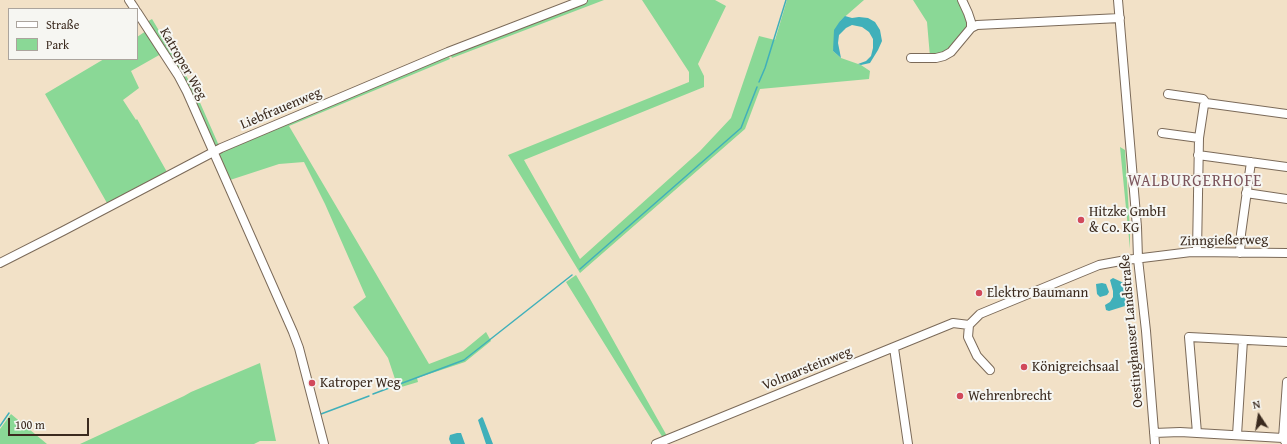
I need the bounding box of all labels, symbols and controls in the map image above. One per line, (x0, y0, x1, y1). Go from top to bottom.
legend (8, 8, 138, 60)
text: Straße (46, 16, 79, 33)
street label: Katroper Weg (156, 25, 210, 103)
text: Park (46, 36, 69, 53)
street label: Liebfrauenweg (238, 84, 324, 134)
district label: WALBURGERHOFE (1128, 172, 1262, 192)
place label: Hitzke GmbH & Co. KG (1089, 204, 1166, 236)
marker: Hitzke GmbH & Co. KG (1076, 215, 1086, 225)
street label: Zinngießerweg (1180, 232, 1268, 250)
street label: Oestinghauser Landstraße (1117, 254, 1147, 408)
place label: Elektro Baumann (987, 285, 1088, 301)
marker: Elektro Baumann (974, 288, 984, 298)
street label: Volmarsteinweg (760, 343, 854, 395)
place label: Königreichsaal (1032, 359, 1119, 375)
marker: Königreichsaal (1019, 362, 1029, 372)
place label: Katroper Weg (320, 375, 400, 391)
marker: Katroper Weg (307, 378, 317, 388)
place label: Wehrenbrecht (968, 388, 1052, 404)
marker: Wehrenbrecht (955, 391, 965, 401)
north arrow (1239, 396, 1279, 436)
text: N (1251, 396, 1262, 413)
scale bar (10, 410, 91, 436)
text: 100 m (15, 416, 45, 433)

